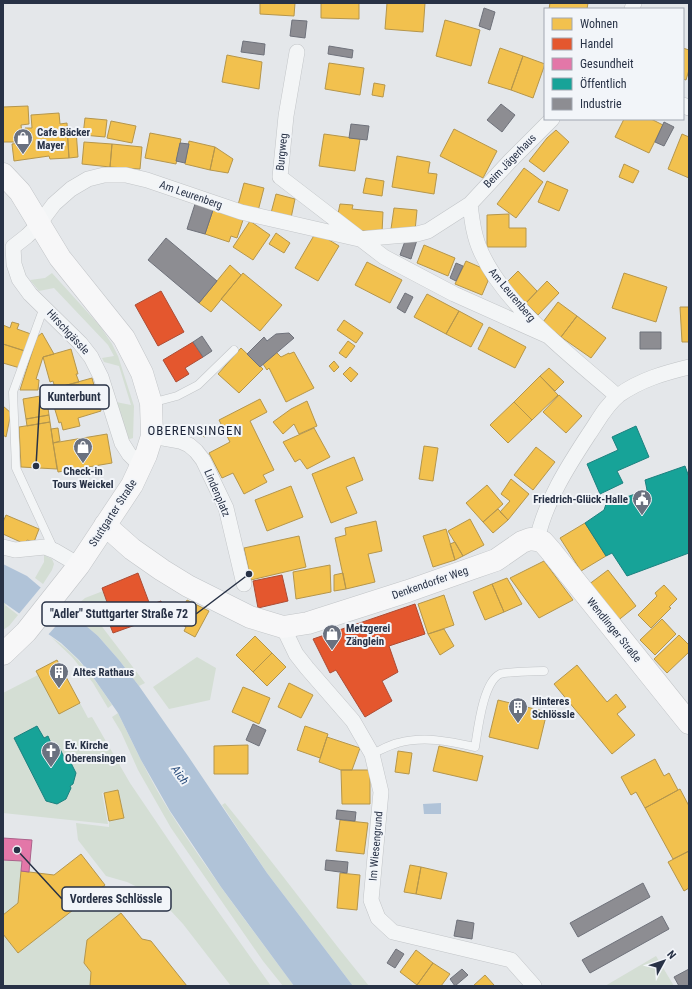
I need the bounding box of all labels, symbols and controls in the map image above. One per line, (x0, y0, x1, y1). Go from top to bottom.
legend (544, 8, 684, 120)
text: Wohnen (580, 17, 618, 31)
text: Handel (580, 37, 613, 51)
text: Gesundheit (580, 57, 634, 71)
text: Öffentlich (580, 76, 627, 91)
text: Industrie (580, 97, 622, 111)
place label: Cafe Bäcker Mayer (37, 126, 91, 152)
shop icon: Cafe Bäcker Mayer (12, 127, 34, 155)
street label: Beim Jägerhaus (481, 131, 539, 191)
street label: Burgweg (274, 133, 290, 171)
street label: Am Leurenberg (158, 178, 224, 212)
street label: Am Leurenberg (486, 266, 538, 324)
street label: Hirschgässle (44, 307, 92, 357)
callout: Kunterbunt (40, 385, 109, 409)
text: Kunterbunt (47, 390, 101, 404)
district label: OBERENSINGEN (147, 423, 243, 438)
shop icon: Check-in Tours Weickel (72, 436, 94, 464)
place label: Check-in Tours Weickel (52, 465, 114, 491)
street label: Lindenplatz (201, 467, 233, 519)
street label: Stuttgarter Straße (86, 477, 140, 549)
public building icon: Friedrich-Glück-Halle (631, 488, 653, 516)
place label: Friedrich-Glück-Halle (533, 493, 628, 506)
street label: Denkendorfer Weg (390, 564, 470, 602)
street label: Wendlinger Straße (584, 595, 644, 665)
callout: "Adler" Stuttgarter Straße 72 (42, 602, 196, 626)
text: "Adler" Stuttgarter Straße 72 (50, 607, 188, 621)
place label: Metzgerei Zänglein (346, 622, 390, 648)
shop icon: Metzgerei Zänglein (321, 623, 343, 651)
building icon: Altes Rathaus (48, 661, 70, 689)
place label: Altes Rathaus (73, 666, 134, 679)
place label: Hinteres Schlössle (532, 695, 575, 721)
building icon: Hinteres Schlössle (507, 696, 529, 724)
place label: Ev. Kirche Oberensingen (65, 739, 126, 765)
church icon: Ev. Kirche Oberensingen (40, 740, 62, 768)
water label: Aich (168, 762, 192, 788)
street label: Im Wiesengrund (366, 811, 386, 881)
callout: Vorderes Schlössle (62, 887, 171, 911)
text: Vorderes Schlössle (70, 892, 163, 906)
north arrow (644, 941, 684, 981)
text: N (664, 948, 679, 962)

